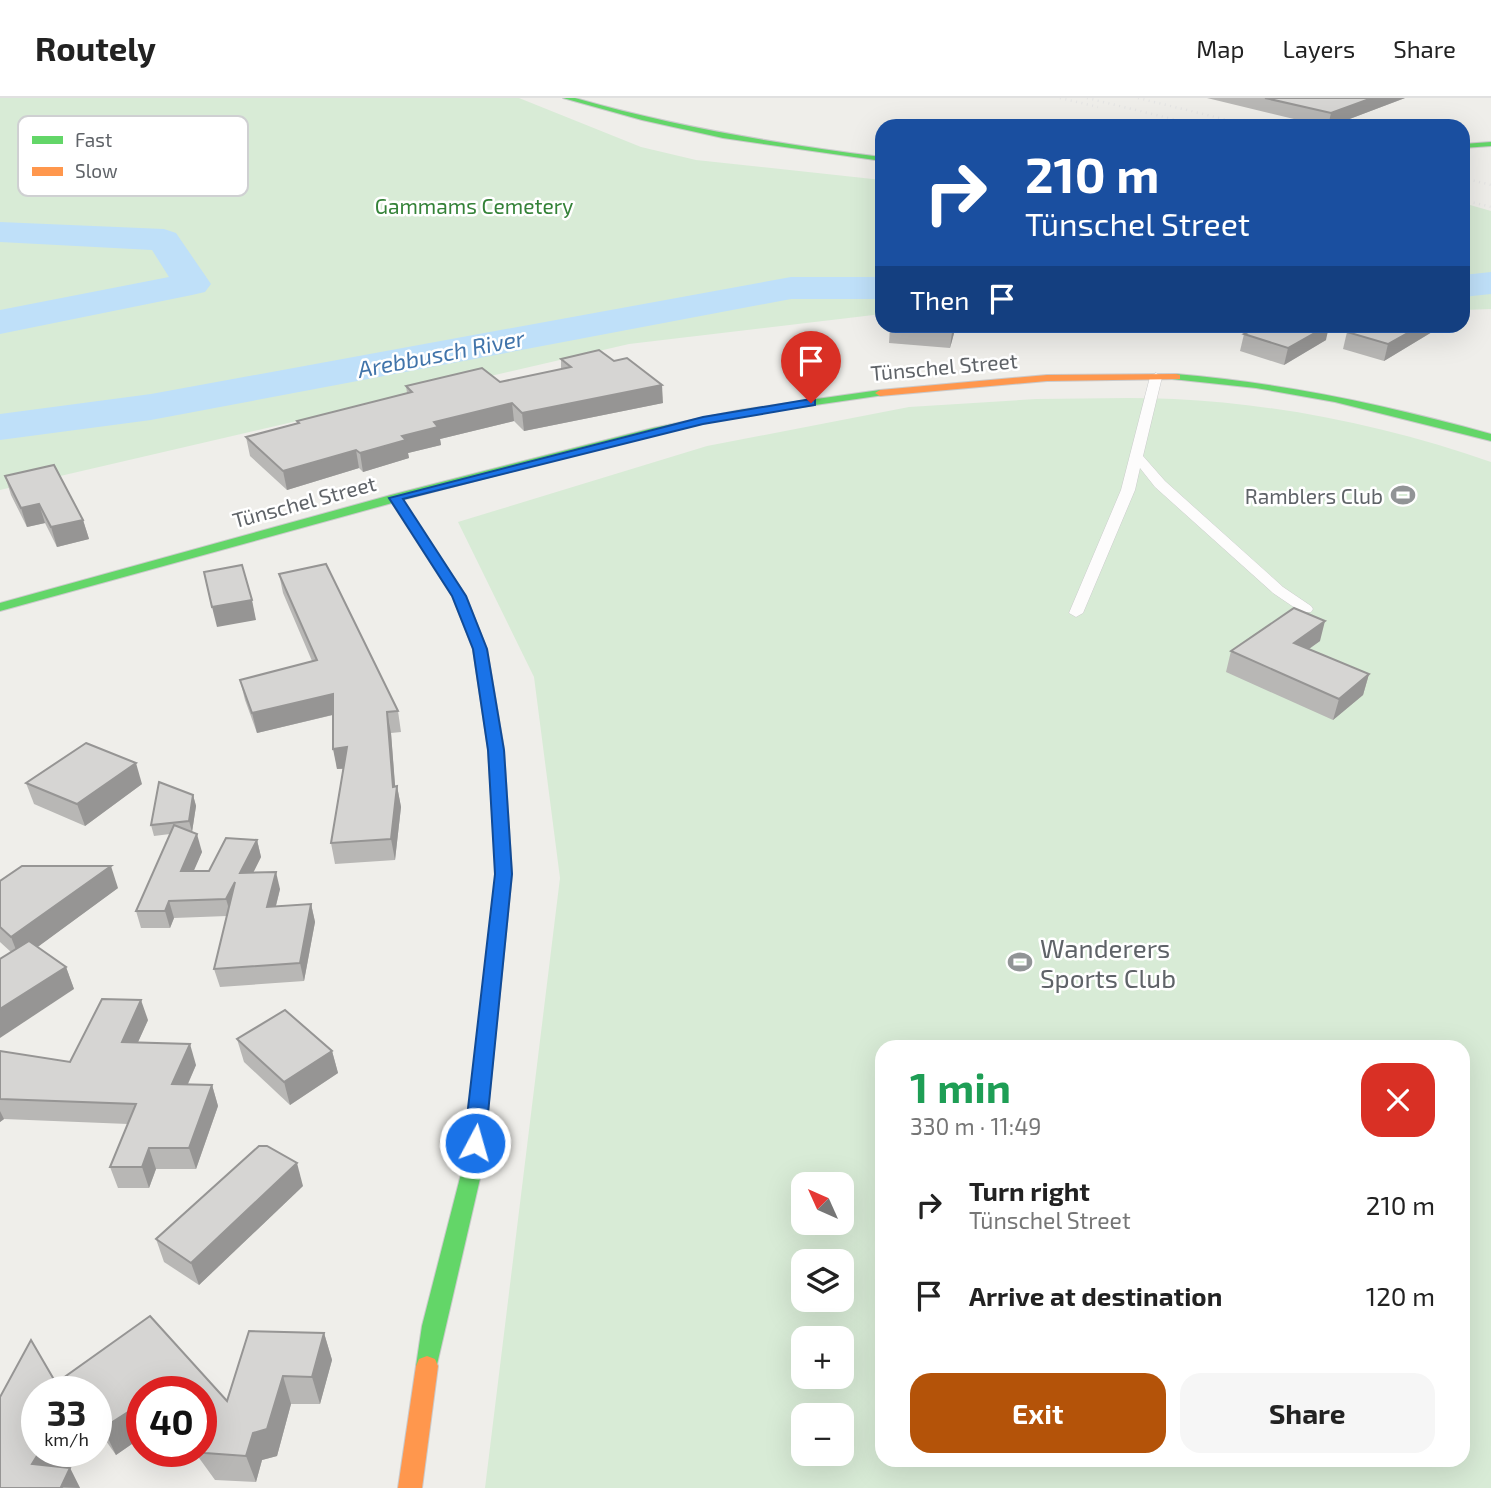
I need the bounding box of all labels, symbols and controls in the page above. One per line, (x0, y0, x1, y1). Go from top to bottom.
text: Routely (35, 28, 156, 68)
text: Map (1196, 34, 1244, 63)
text: Layers (1282, 34, 1355, 63)
text: Share (1393, 34, 1456, 63)
legend (18, 116, 248, 196)
text: Fast (75, 128, 112, 151)
text: 210 m (1025, 144, 1159, 203)
icon: right (910, 147, 1001, 238)
text: Slow (75, 159, 118, 182)
park label: Gammams Cemetery (375, 193, 573, 218)
text: Tünschel Street (1025, 204, 1250, 242)
icon: arrive (983, 280, 1021, 318)
text: Then (910, 284, 969, 315)
water label: Arebbusch River (354, 323, 528, 383)
pin (781, 331, 841, 403)
icon: arrive (792, 342, 830, 380)
street label: Tünschel Street (869, 347, 1019, 385)
street label: Tünschel Street (229, 470, 379, 532)
sports icon: Ramblers Club (1389, 481, 1417, 509)
place label: Ramblers Club (1245, 483, 1383, 508)
place label: Wanderers Sports Club (1040, 932, 1176, 993)
sports icon: Wanderers Sports Club (1006, 948, 1034, 976)
text: 1 min (910, 1061, 1011, 1111)
button: close (1361, 1063, 1435, 1137)
position arrow (438, 1106, 512, 1180)
text: 330 m · 11:49 (910, 1112, 1041, 1140)
north arrow (791, 1172, 854, 1236)
map controls (791, 1172, 854, 1466)
text: Turn right (969, 1175, 1090, 1206)
icon: right (910, 1186, 948, 1224)
text: 210 m (1366, 1189, 1435, 1220)
text: Tünschel Street (969, 1206, 1131, 1234)
button: layers (791, 1249, 854, 1312)
icon: arrive (910, 1277, 948, 1315)
text: Arrive at destination (969, 1280, 1222, 1311)
text: 120 m (1366, 1280, 1435, 1311)
button: + (791, 1326, 854, 1389)
button: Exit (910, 1373, 1166, 1453)
button: Share (1180, 1373, 1435, 1453)
speed limit sign: 40 (126, 1376, 217, 1467)
text: 33 (47, 1391, 86, 1433)
button: − (791, 1403, 854, 1466)
text: km/h (44, 1428, 89, 1450)

